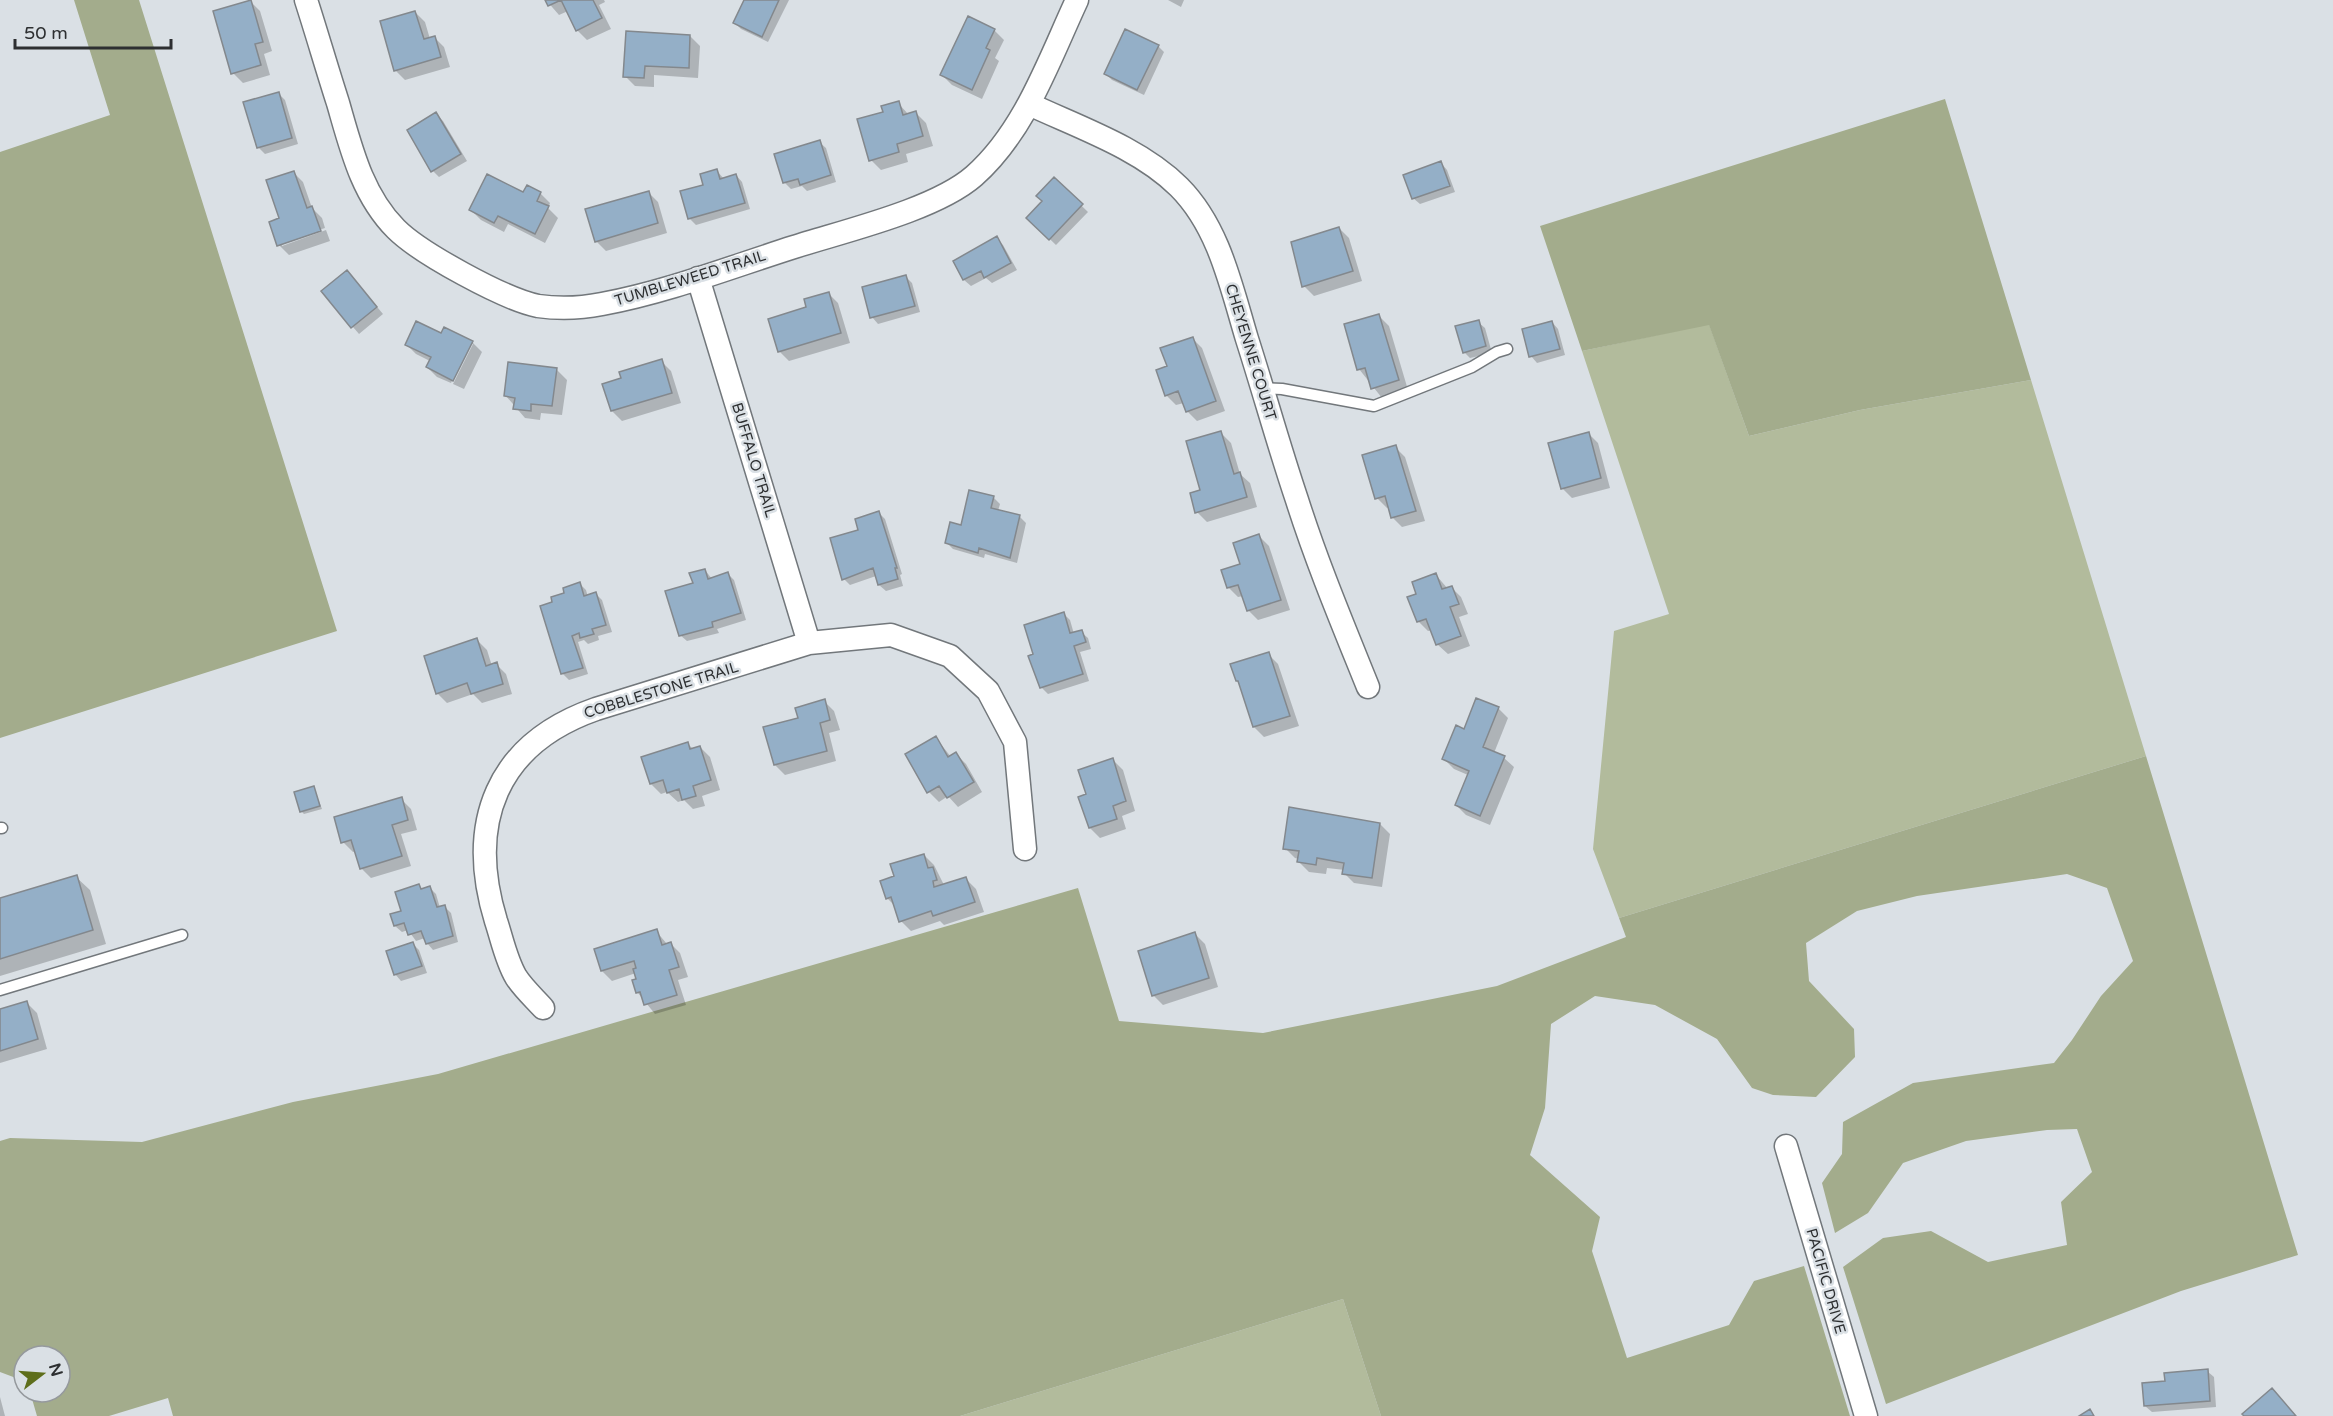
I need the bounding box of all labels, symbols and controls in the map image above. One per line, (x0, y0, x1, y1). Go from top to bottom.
scale bar (15, 12, 171, 50)
text: 50 m (24, 22, 68, 44)
street label: TUMBLEWEED TRAIL (612, 246, 768, 310)
street label: CHEYENNE COURT (1222, 282, 1280, 422)
street label: BUFFALO TRAIL (728, 400, 780, 520)
street label: COBBLESTONE TRAIL (582, 658, 741, 722)
street label: PACIFIC DRIVE (1802, 1226, 1850, 1336)
north arrow (12, 1344, 72, 1404)
text: N (44, 1361, 67, 1379)

